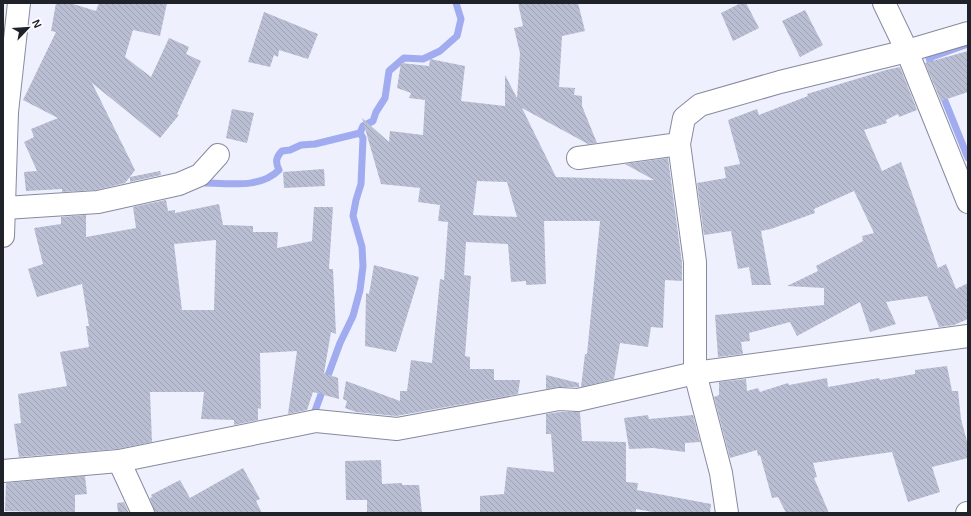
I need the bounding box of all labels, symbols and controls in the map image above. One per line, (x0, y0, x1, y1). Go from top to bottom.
north arrow (8, 8, 48, 48)
text: N (30, 18, 44, 30)

